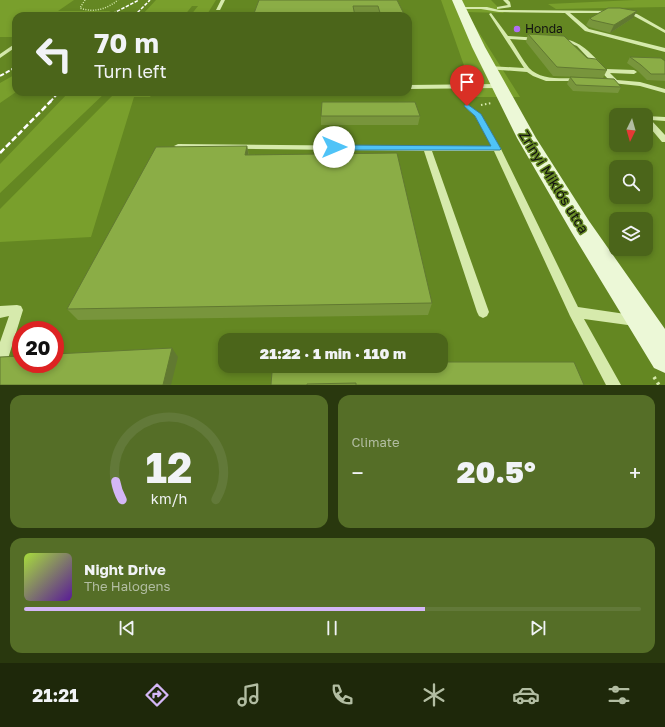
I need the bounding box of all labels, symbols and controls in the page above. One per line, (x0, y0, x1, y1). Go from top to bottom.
place label: Honda (525, 21, 563, 36)
marker: Honda (512, 24, 522, 34)
text: 70 m (94, 26, 159, 59)
icon: left (28, 28, 80, 80)
text: Turn left (94, 60, 167, 82)
pin (450, 65, 484, 106)
icon: arrive (456, 71, 478, 93)
north arrow (609, 108, 653, 152)
map controls (609, 108, 653, 256)
position arrow (313, 126, 355, 168)
street label: Zrínyi Miklós utca (516, 127, 593, 236)
button: search (609, 160, 653, 204)
button: layers (609, 212, 653, 256)
speed limit sign: 20 (12, 321, 64, 373)
text: 21:22 · 1 min · 110 m (260, 344, 406, 362)
text: Climate (352, 434, 399, 450)
text: 12 (145, 441, 192, 491)
text: 20.5° (457, 454, 536, 490)
text: − (352, 459, 364, 486)
text: + (629, 459, 641, 486)
text: km/h (151, 489, 187, 506)
text: Night Drive (84, 560, 166, 578)
text: The Halogens (84, 578, 170, 594)
icon: previous (116, 617, 138, 639)
icon: pause (321, 617, 343, 639)
icon: next (527, 617, 549, 639)
icon: directions (143, 681, 171, 709)
icon: music (235, 681, 263, 709)
icon: phone (328, 681, 356, 709)
icon: climate (420, 681, 448, 709)
icon: car (512, 681, 540, 709)
icon: filters (605, 681, 633, 709)
text: 21:21 (32, 684, 78, 706)

